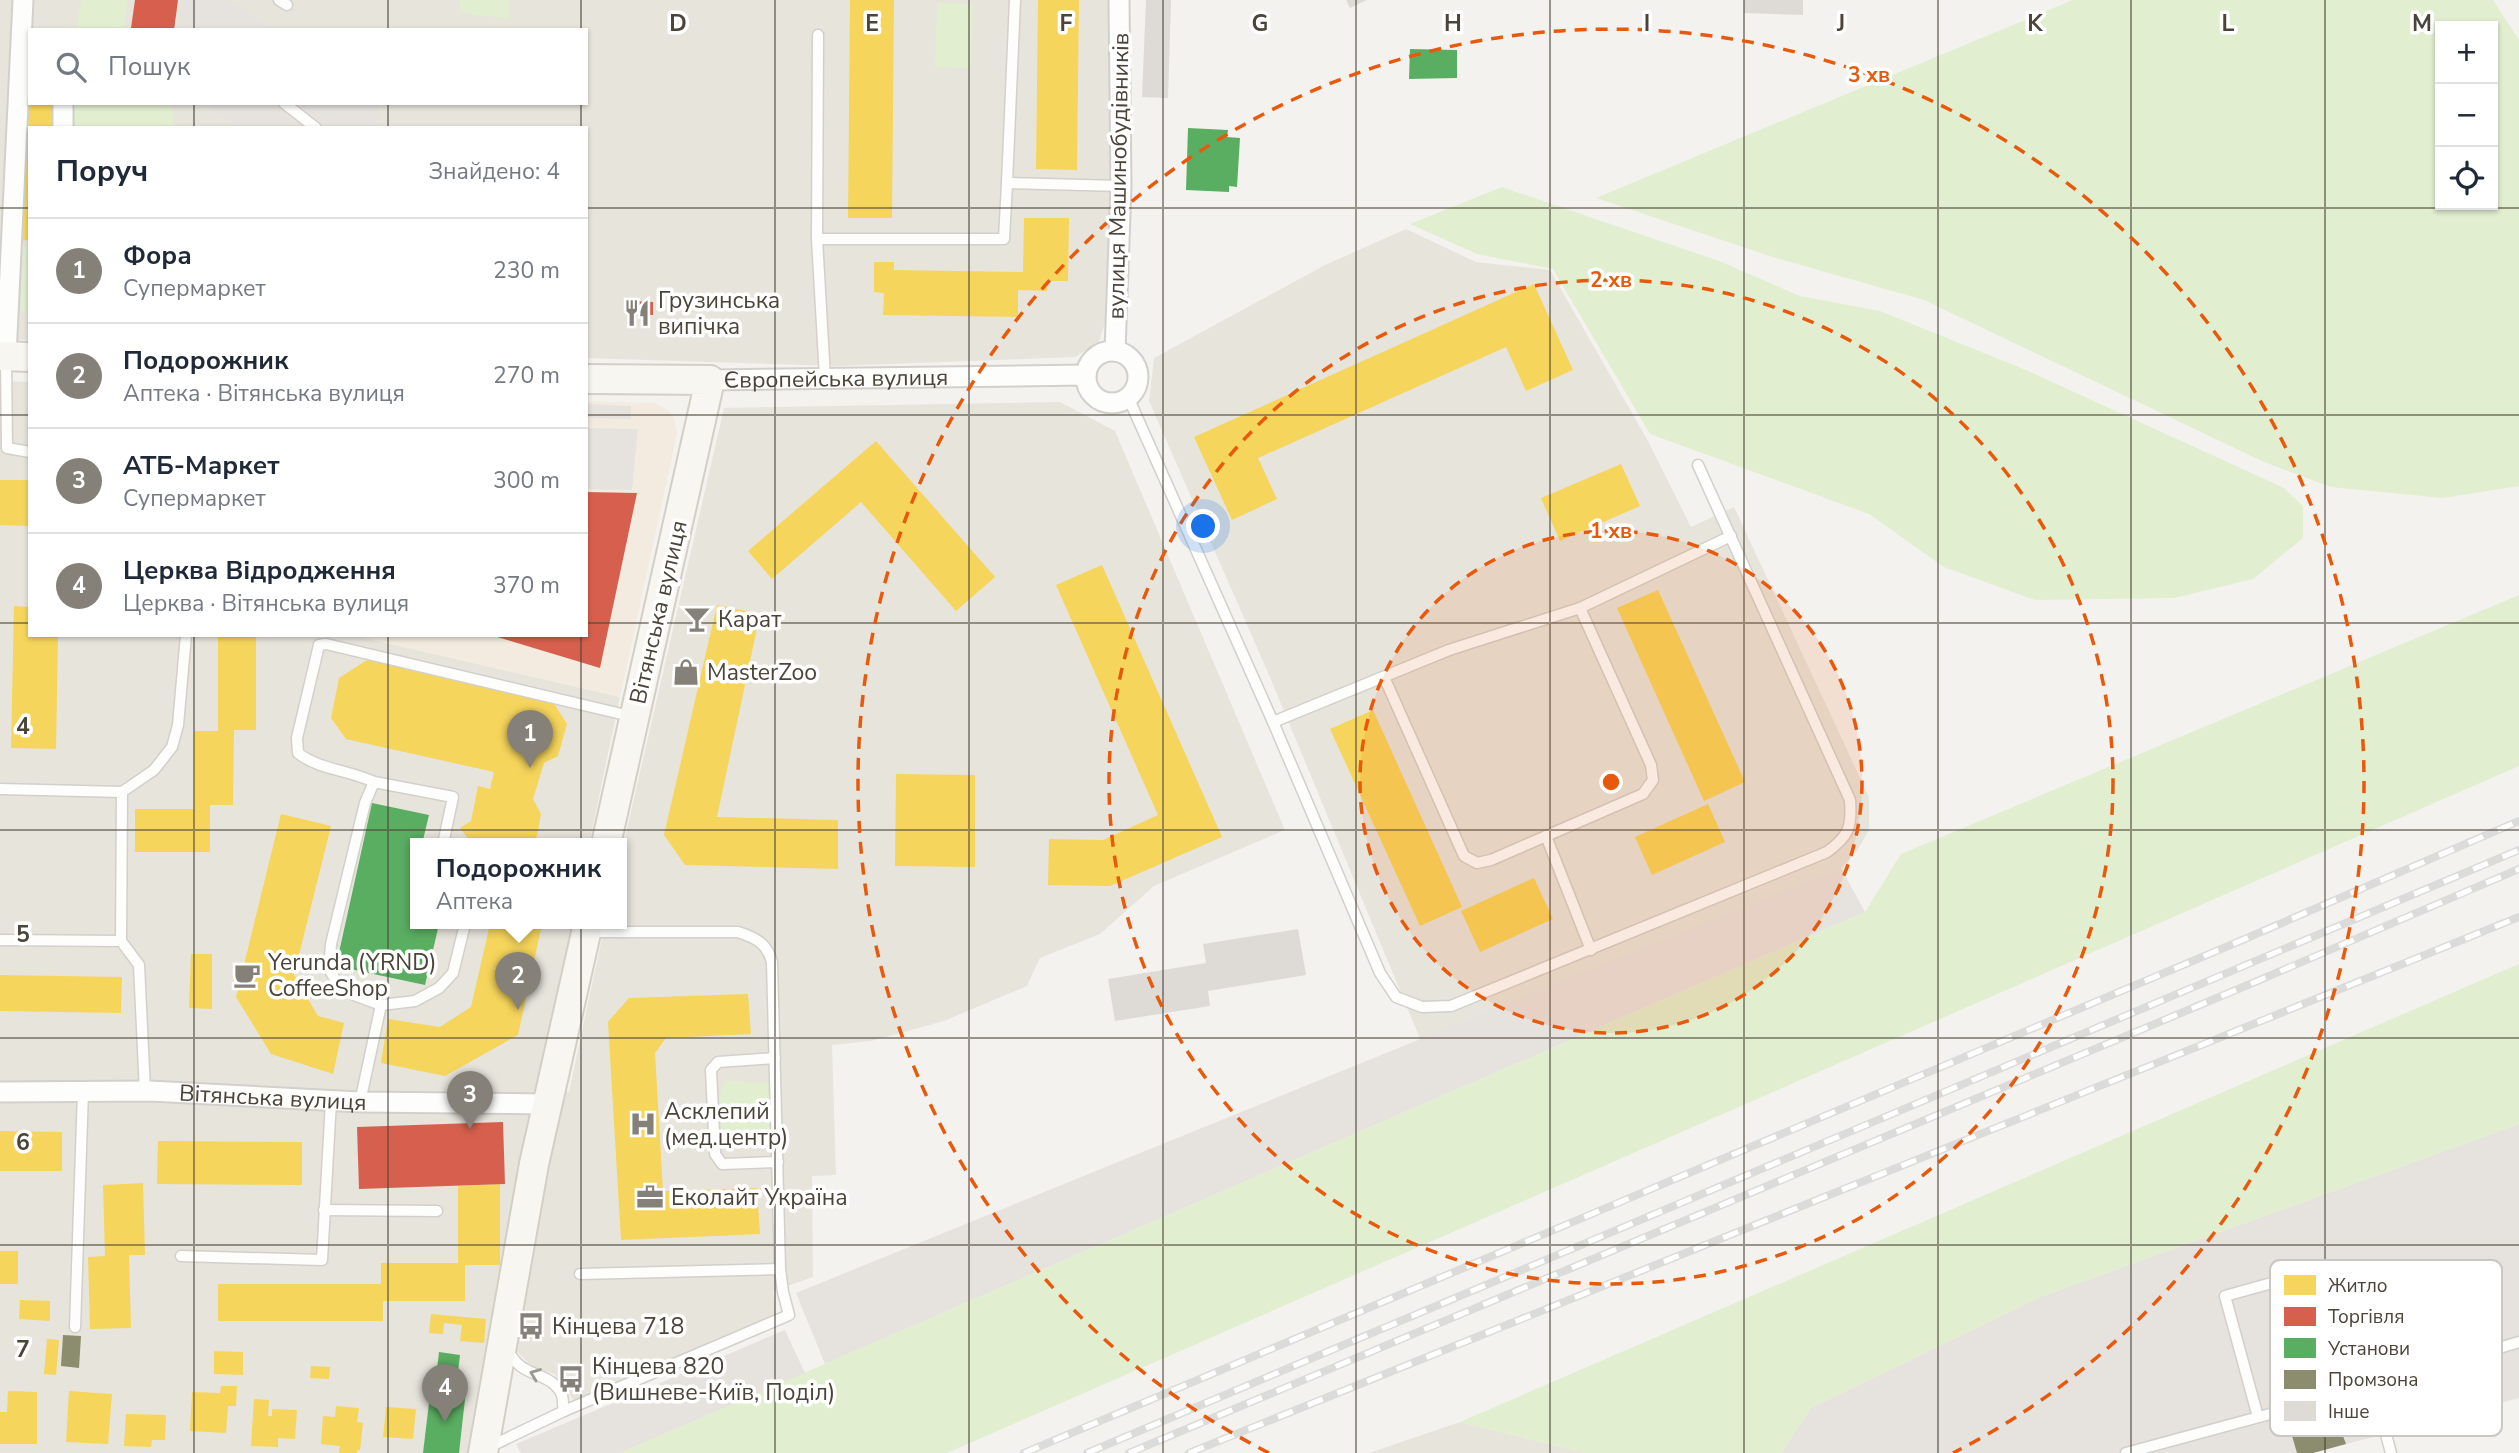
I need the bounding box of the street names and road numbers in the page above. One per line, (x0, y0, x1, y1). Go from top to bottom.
street label: вулиця Машинобудівників (1101, 32, 1136, 320)
street label: Європейська вулиця (724, 362, 948, 396)
street label: Вітянська вулиця (622, 517, 695, 707)
street label: Вітянська вулиця (178, 1078, 367, 1118)

